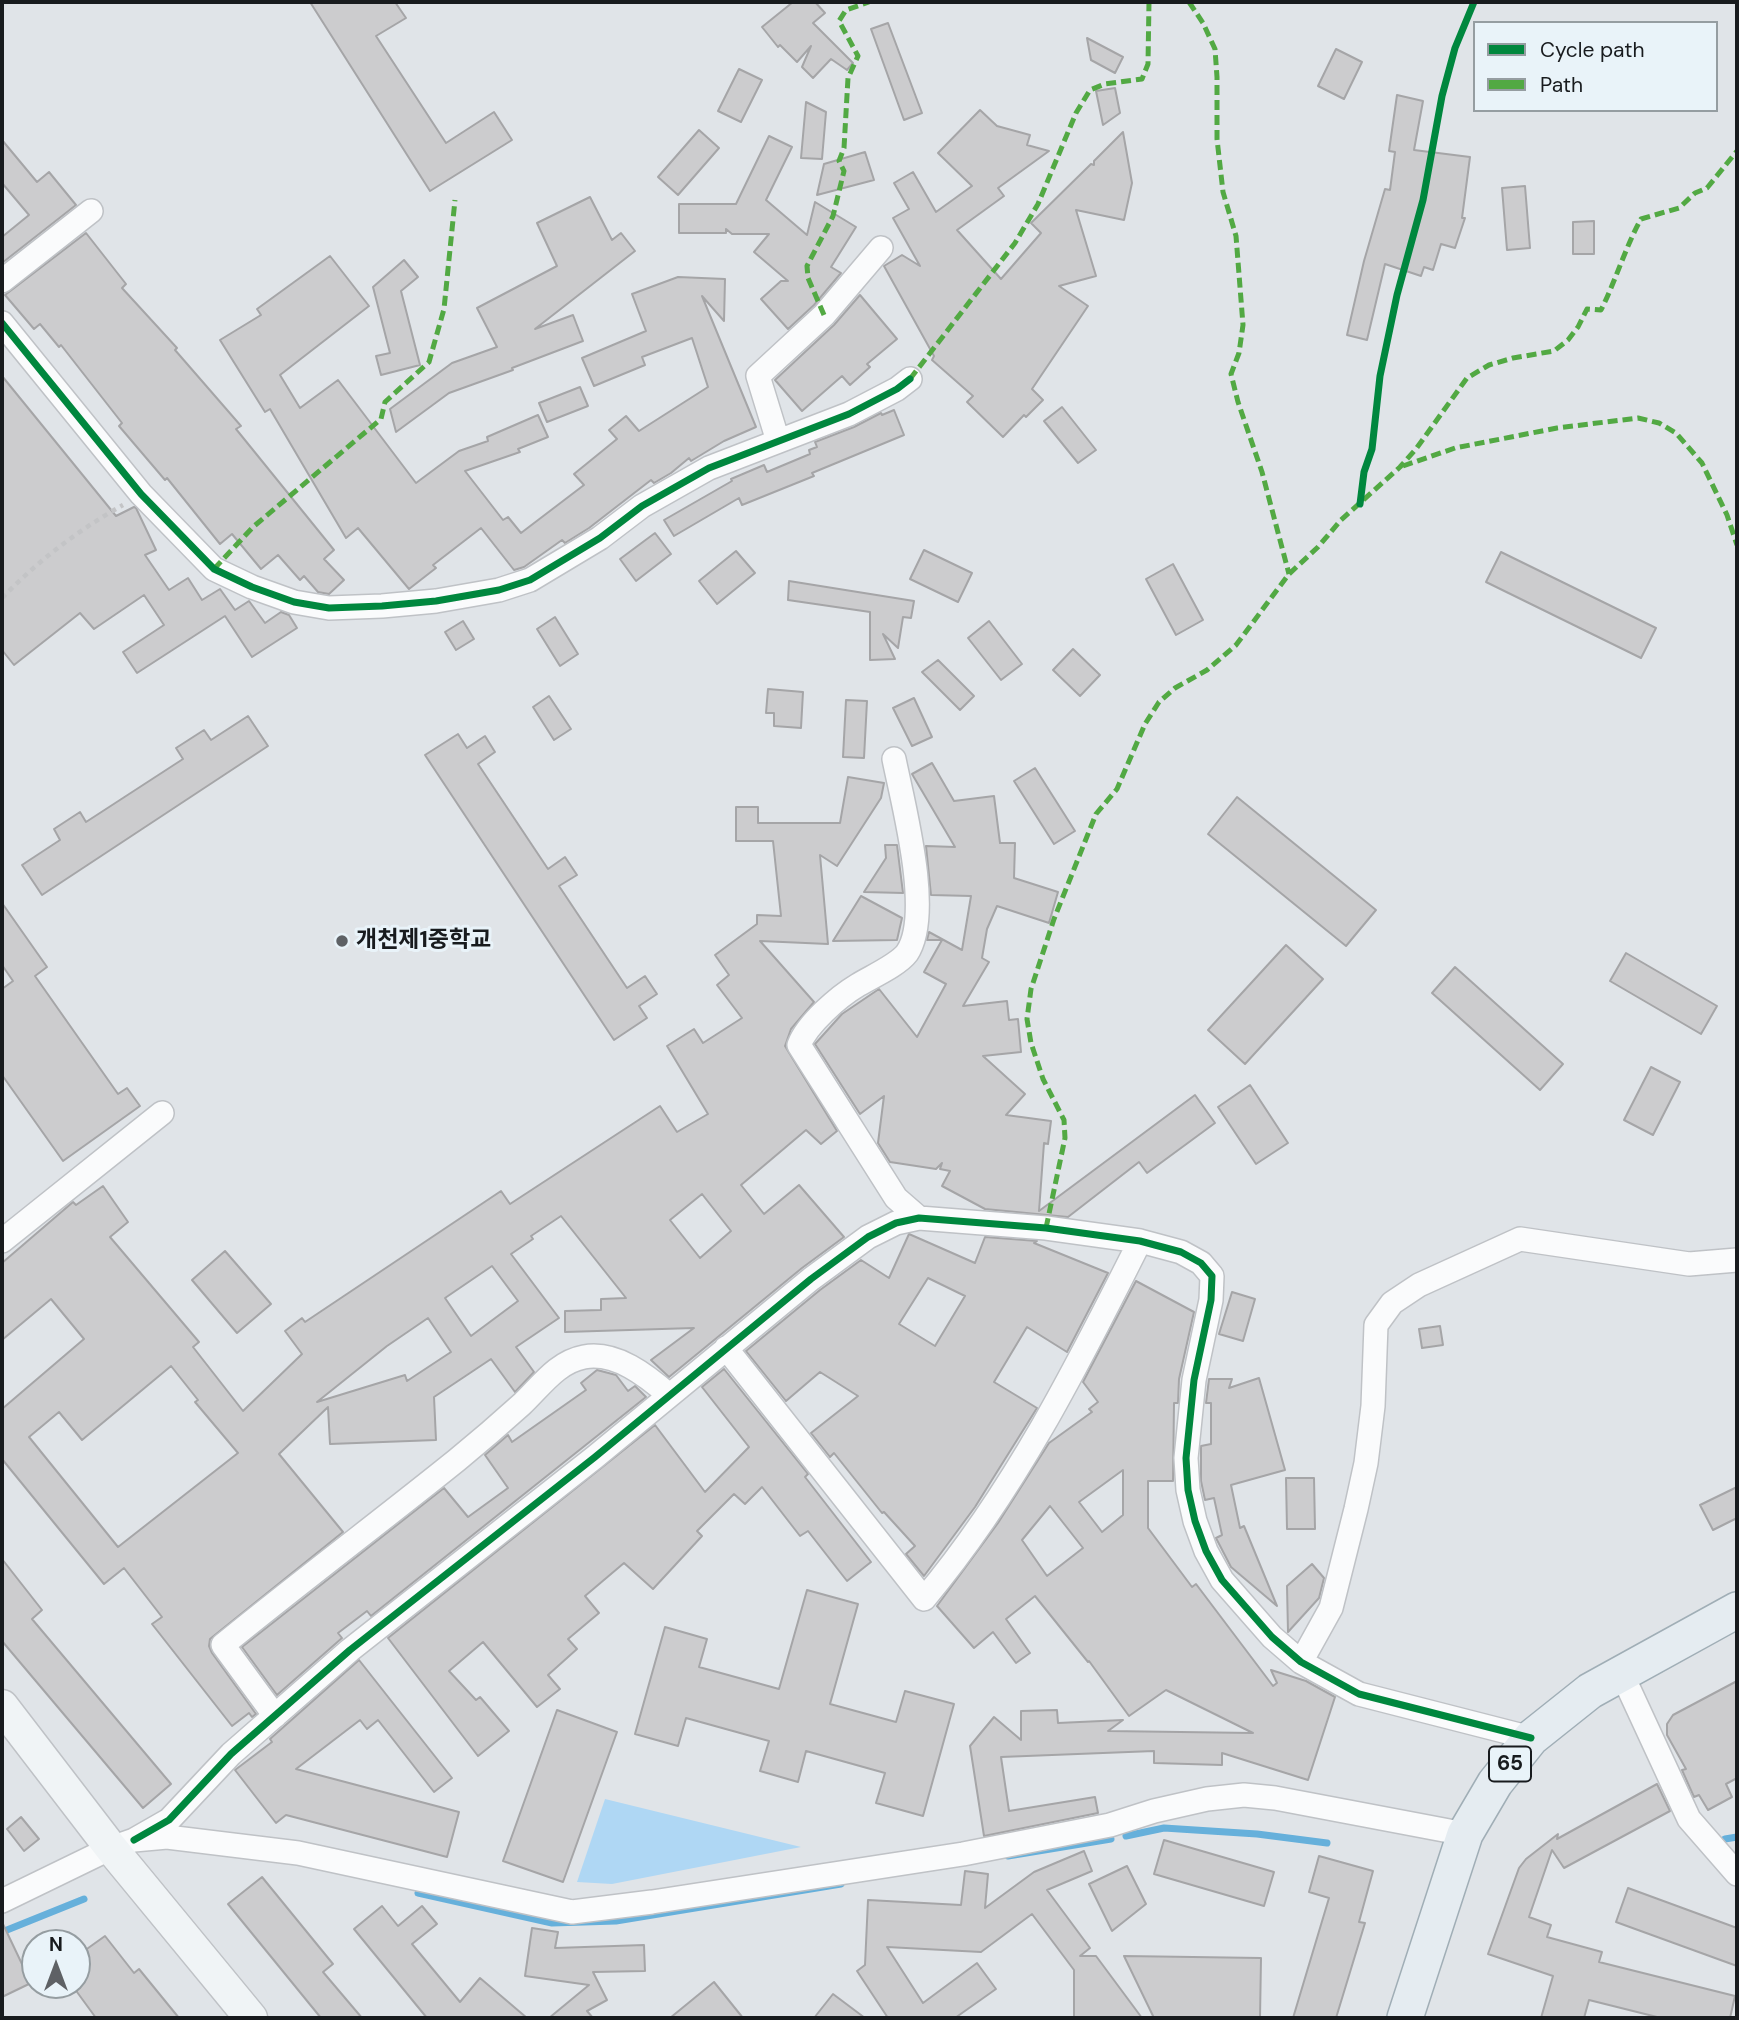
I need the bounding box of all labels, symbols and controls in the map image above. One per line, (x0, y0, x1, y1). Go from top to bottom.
legend (1473, 21, 1718, 112)
text: Cycle path (1540, 36, 1645, 64)
text: Path (1540, 71, 1583, 99)
place label: 개천제1중학교 (356, 927, 491, 955)
marker: 개천제1중학교 (334, 933, 350, 949)
road number: 65 (1489, 1746, 1531, 1782)
north arrow (21, 1929, 91, 1999)
text: N (49, 1932, 63, 1957)

